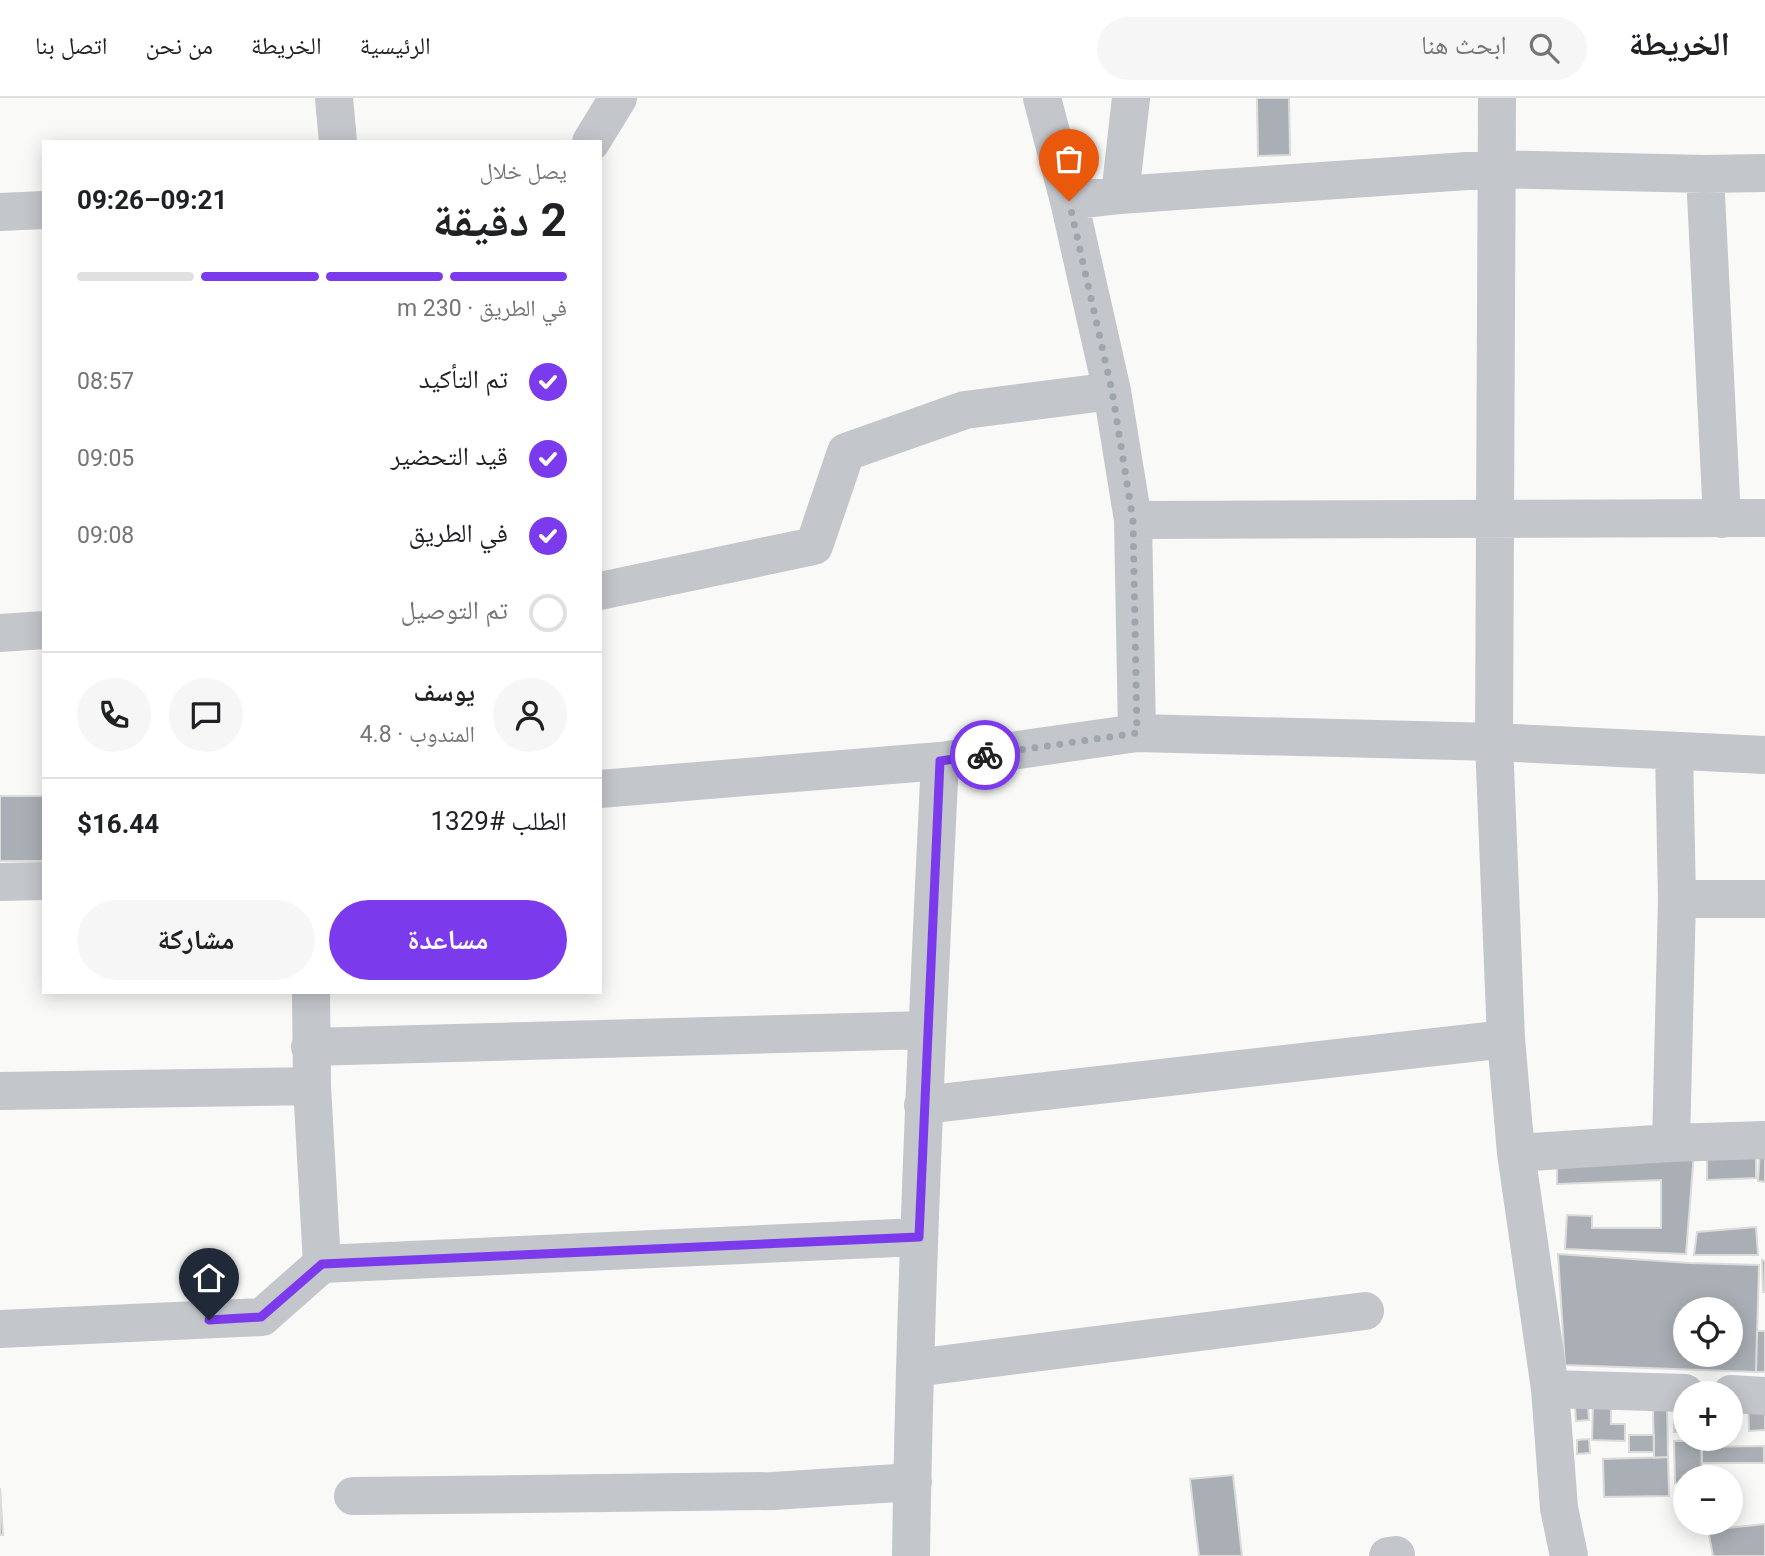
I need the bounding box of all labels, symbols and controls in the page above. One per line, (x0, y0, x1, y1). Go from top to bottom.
search box (1097, 17, 1587, 80)
text: الخريطة (1629, 24, 1730, 63)
icon: search (1525, 29, 1563, 67)
text: ابحث هنا (1421, 30, 1507, 60)
text: اتصل بنا (35, 32, 107, 60)
text: من نحن (145, 32, 213, 60)
text: الخريطة (251, 32, 322, 60)
text: الرئيسية (360, 32, 431, 60)
pin (1039, 129, 1099, 201)
icon: bag (1050, 140, 1088, 178)
text: يصل خلال (480, 158, 567, 185)
text: 09:21–09:26 (77, 185, 227, 215)
text: 2 دقيقة (433, 193, 567, 247)
text: في الطريق · 230 m (397, 295, 567, 322)
icon: check (529, 363, 567, 401)
text: تم التأكيد (419, 364, 508, 394)
text: 08:57 (77, 368, 134, 395)
icon: check (529, 440, 567, 478)
text: قيد التحضير (390, 441, 508, 471)
text: 09:05 (77, 445, 134, 472)
icon: check (529, 517, 567, 555)
text: في الطريق (409, 518, 508, 548)
text: 09:08 (77, 522, 134, 549)
text: تم التوصيل (401, 595, 508, 625)
text: يوسف (414, 677, 475, 707)
button: phone (77, 678, 151, 752)
button: chat (169, 678, 243, 752)
button: person (493, 678, 567, 752)
courier (950, 720, 1020, 790)
text: المندوب · 4.8 (360, 721, 475, 748)
icon: bike (966, 736, 1004, 774)
text: الطلب #1329 (430, 806, 567, 836)
text: $16.44 (77, 809, 159, 839)
button: مشاركة (77, 900, 315, 980)
button: مساعدة (329, 900, 567, 980)
pin (179, 1248, 239, 1320)
icon: home (190, 1259, 228, 1297)
map controls (1673, 1297, 1743, 1535)
button: locate (1673, 1297, 1743, 1367)
button: + (1673, 1381, 1743, 1451)
button: − (1673, 1465, 1743, 1535)

